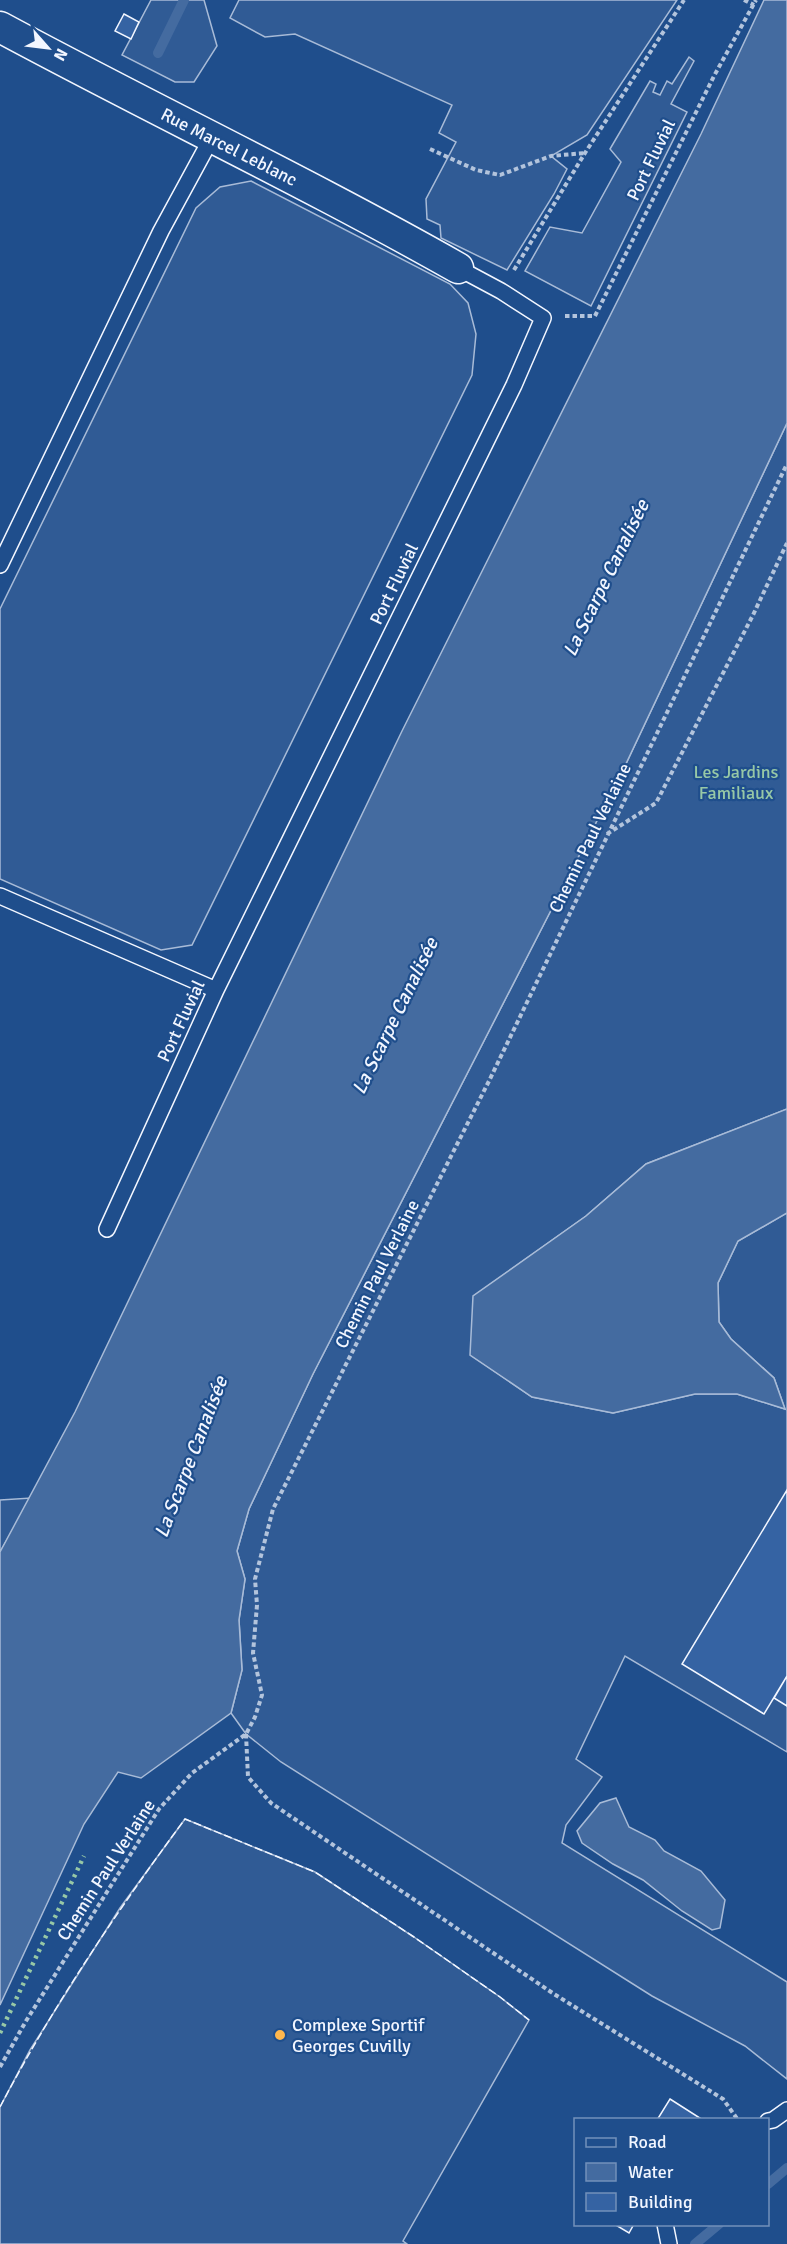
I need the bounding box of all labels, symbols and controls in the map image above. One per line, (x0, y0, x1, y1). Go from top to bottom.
north arrow (18, 18, 78, 78)
text: N (49, 45, 72, 64)
street label: Rue Marcel Leblanc (157, 103, 301, 191)
street label: Port Fluvial (622, 116, 680, 204)
water label: La Scarpe Canalisée (557, 495, 655, 660)
street label: Port Fluvial (365, 540, 423, 628)
street label: Chemin Paul Verlaine (544, 759, 636, 917)
park label: Les Jardins Familiaux (693, 761, 779, 804)
water label: La Scarpe Canalisée (346, 933, 444, 1098)
street label: Port Fluvial (152, 977, 210, 1065)
street label: Chemin Paul Verlaine (330, 1196, 424, 1352)
water label: La Scarpe Canalisée (149, 1372, 234, 1541)
street label: Chemin Paul Verlaine (52, 1795, 160, 1945)
place label: Complexe Sportif Georges Cuvilly (292, 2014, 425, 2057)
marker: Complexe Sportif Georges Cuvilly (273, 2028, 287, 2042)
legend (574, 2118, 769, 2226)
text: Road (628, 2131, 667, 2153)
text: Water (628, 2161, 674, 2183)
text: Building (628, 2191, 692, 2213)

